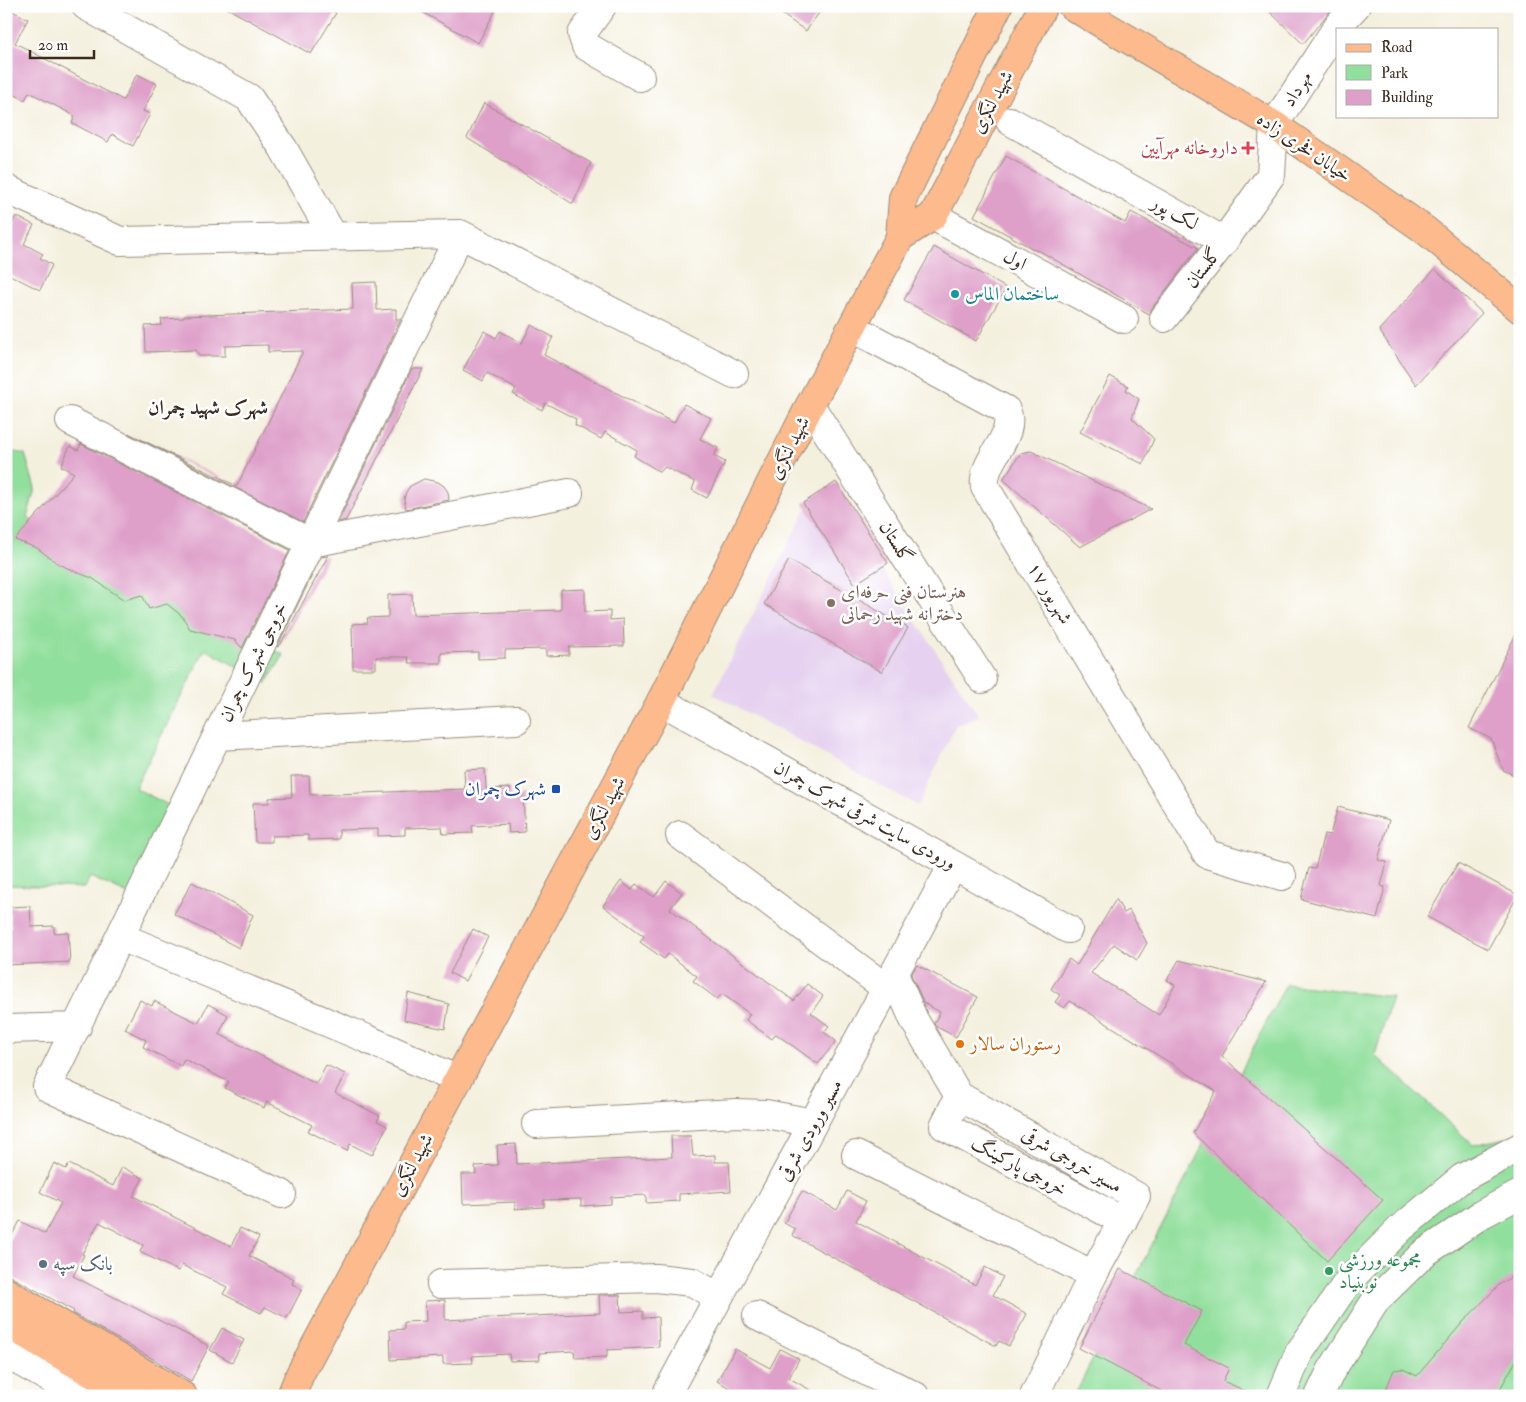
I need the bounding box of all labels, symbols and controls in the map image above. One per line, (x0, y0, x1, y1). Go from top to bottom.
scale bar (30, 28, 94, 60)
legend (1336, 28, 1498, 118)
text: 20 m (38, 36, 68, 55)
text: Road (1381, 38, 1413, 57)
text: Park (1381, 64, 1408, 83)
street label: شهید لنگری (965, 66, 1019, 138)
street label: مهرداد (1277, 67, 1317, 111)
text: Building (1381, 88, 1433, 107)
street label: خیابان فخری زاده (1252, 107, 1356, 187)
place label: داروخانه مهرآیین (1141, 136, 1238, 160)
marker: داروخانه مهرآیین (1242, 142, 1254, 154)
street label: لک پور (1145, 189, 1203, 237)
street label: گلستان (1180, 243, 1226, 293)
street label: اول (999, 244, 1031, 276)
place label: ساختمان الماس (965, 282, 1059, 306)
marker: ساختمان الماس (949, 288, 961, 300)
district label: شهرک شهید چمران (148, 395, 268, 420)
street label: شهید لنگری (763, 412, 815, 484)
street label: گلستان (874, 516, 918, 568)
street label: ۱۷ شهریور (1022, 558, 1078, 628)
place label: هنرستان فنی حرفه‌ای دخترانه شهید رحمانی (841, 580, 966, 626)
marker: هنرستان فنی حرفه‌ای دخترانه شهید رحمانی (825, 597, 837, 609)
street label: خروجی شهرک چمران (214, 598, 292, 726)
street label: ورودی سایت شرقی شهرک چمران (769, 755, 961, 875)
street label: شهید لنگری (577, 772, 631, 844)
place label: شهرک چمران (465, 777, 546, 801)
marker: شهرک چمران (550, 783, 562, 795)
place label: رستوران سالار (968, 1032, 1061, 1056)
marker: رستوران سالار (954, 1038, 966, 1050)
street label: مسیر ورودی شرقی (772, 1075, 848, 1185)
street label: مسیر خروجی شرقی (1017, 1122, 1127, 1198)
street label: شهید لنگری (385, 1129, 439, 1201)
street label: خروجی پارکینگ (966, 1130, 1072, 1202)
place label: مجموعه ورزشی نوبنیاد (1339, 1248, 1421, 1294)
place label: بانک سپه (53, 1252, 113, 1276)
marker: بانک سپه (37, 1258, 49, 1270)
marker: مجموعه ورزشی نوبنیاد (1323, 1265, 1335, 1277)

